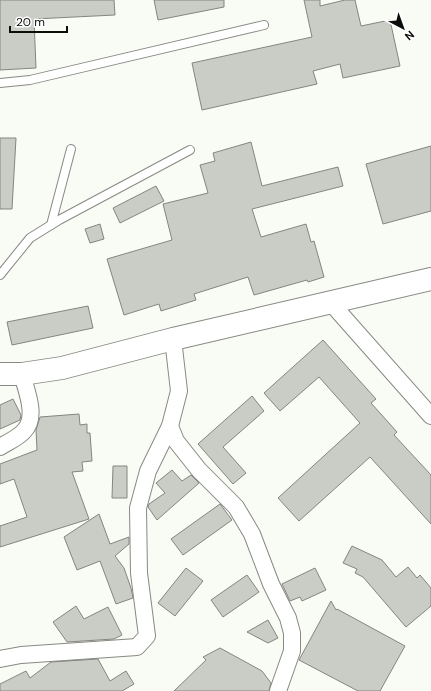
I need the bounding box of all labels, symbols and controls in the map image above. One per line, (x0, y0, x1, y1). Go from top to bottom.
scale bar (10, 8, 67, 34)
north arrow (383, 8, 423, 48)
text: 20 m (16, 14, 45, 30)
text: N (402, 28, 417, 43)

